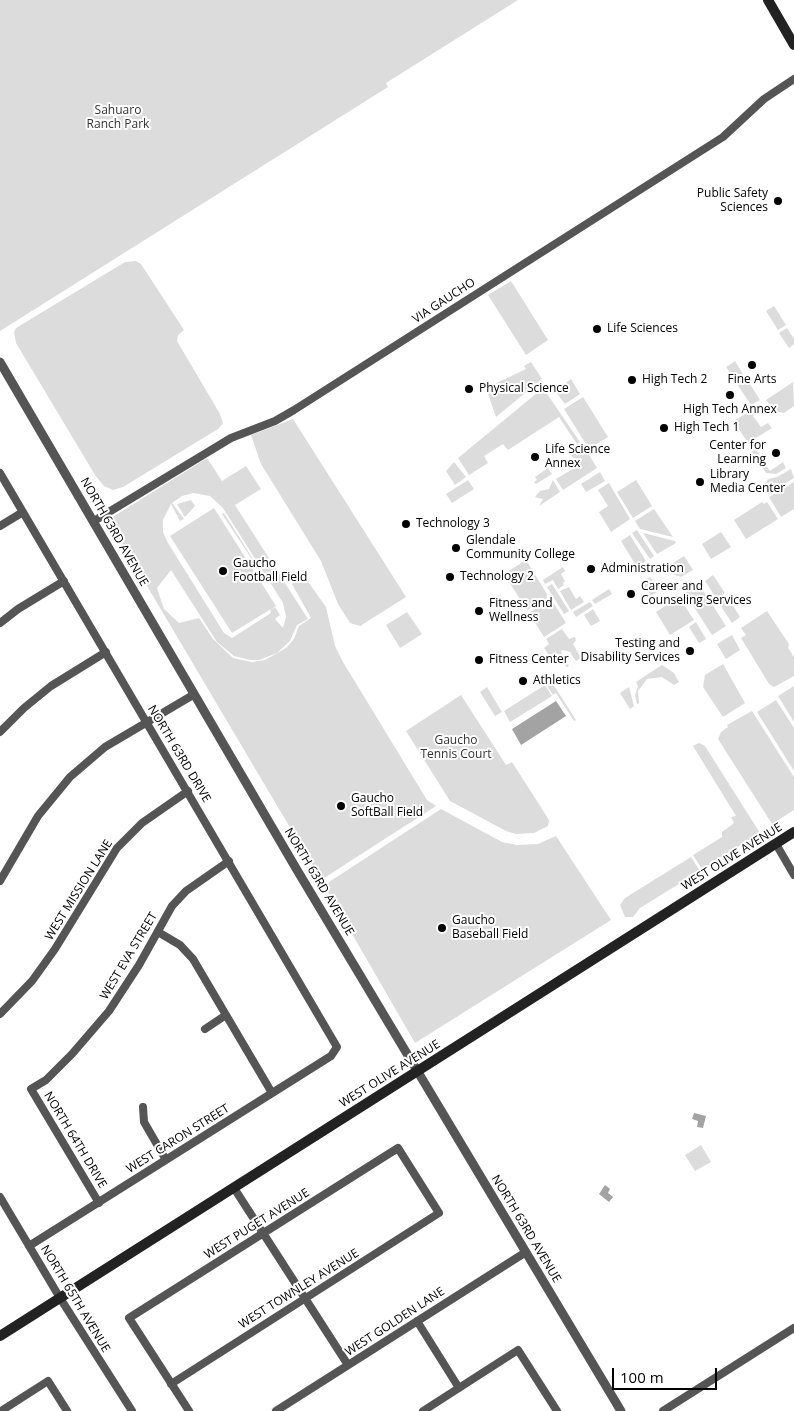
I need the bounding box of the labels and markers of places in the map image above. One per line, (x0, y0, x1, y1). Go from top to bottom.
place label: Public Safety Sciences (697, 187, 768, 215)
marker: Public Safety Sciences (772, 195, 784, 207)
place label: Life Sciences (607, 322, 678, 336)
marker: Life Sciences (591, 323, 603, 335)
marker: Fine Arts (746, 359, 758, 371)
place label: High Tech 2 (642, 373, 707, 387)
place label: Fine Arts (728, 373, 776, 387)
marker: High Tech 2 (626, 374, 638, 386)
place label: Physical Science (479, 382, 569, 396)
marker: Physical Science (463, 383, 475, 395)
marker: High Tech Annex (724, 389, 736, 401)
place label: High Tech Annex (683, 403, 777, 417)
place label: High Tech 1 (674, 421, 739, 435)
marker: High Tech 1 (658, 422, 670, 434)
place label: Center for Learning (709, 439, 766, 467)
place label: Life Science Annex (545, 443, 610, 471)
marker: Center for Learning (770, 447, 782, 459)
marker: Life Science Annex (529, 451, 541, 463)
place label: Library Media Center (710, 468, 785, 496)
marker: Library Media Center (694, 476, 706, 488)
place label: Technology 3 (416, 517, 490, 531)
marker: Technology 3 (400, 518, 412, 530)
place label: Glendale Community College (466, 534, 575, 562)
marker: Glendale Community College (450, 542, 462, 554)
place label: Gaucho Football Field (233, 557, 307, 585)
place label: Administration (601, 562, 684, 576)
marker: Administration (585, 563, 597, 575)
marker: Gaucho Football Field (217, 565, 229, 577)
place label: Technology 2 (460, 570, 534, 584)
marker: Technology 2 (444, 571, 456, 583)
place label: Career and Counseling Services (641, 580, 751, 608)
marker: Career and Counseling Services (625, 588, 637, 600)
place label: Fitness and Wellness (489, 597, 553, 625)
marker: Fitness and Wellness (473, 605, 485, 617)
place label: Testing and Disability Services (581, 637, 680, 665)
marker: Testing and Disability Services (684, 645, 696, 657)
place label: Fitness Center (489, 653, 569, 667)
marker: Fitness Center (473, 654, 485, 666)
place label: Athletics (533, 674, 581, 688)
marker: Athletics (517, 675, 529, 687)
place label: Gaucho SoftBall Field (351, 792, 423, 820)
marker: Gaucho SoftBall Field (335, 800, 347, 812)
place label: Gaucho Baseball Field (452, 914, 528, 942)
marker: Gaucho Baseball Field (436, 922, 448, 934)

